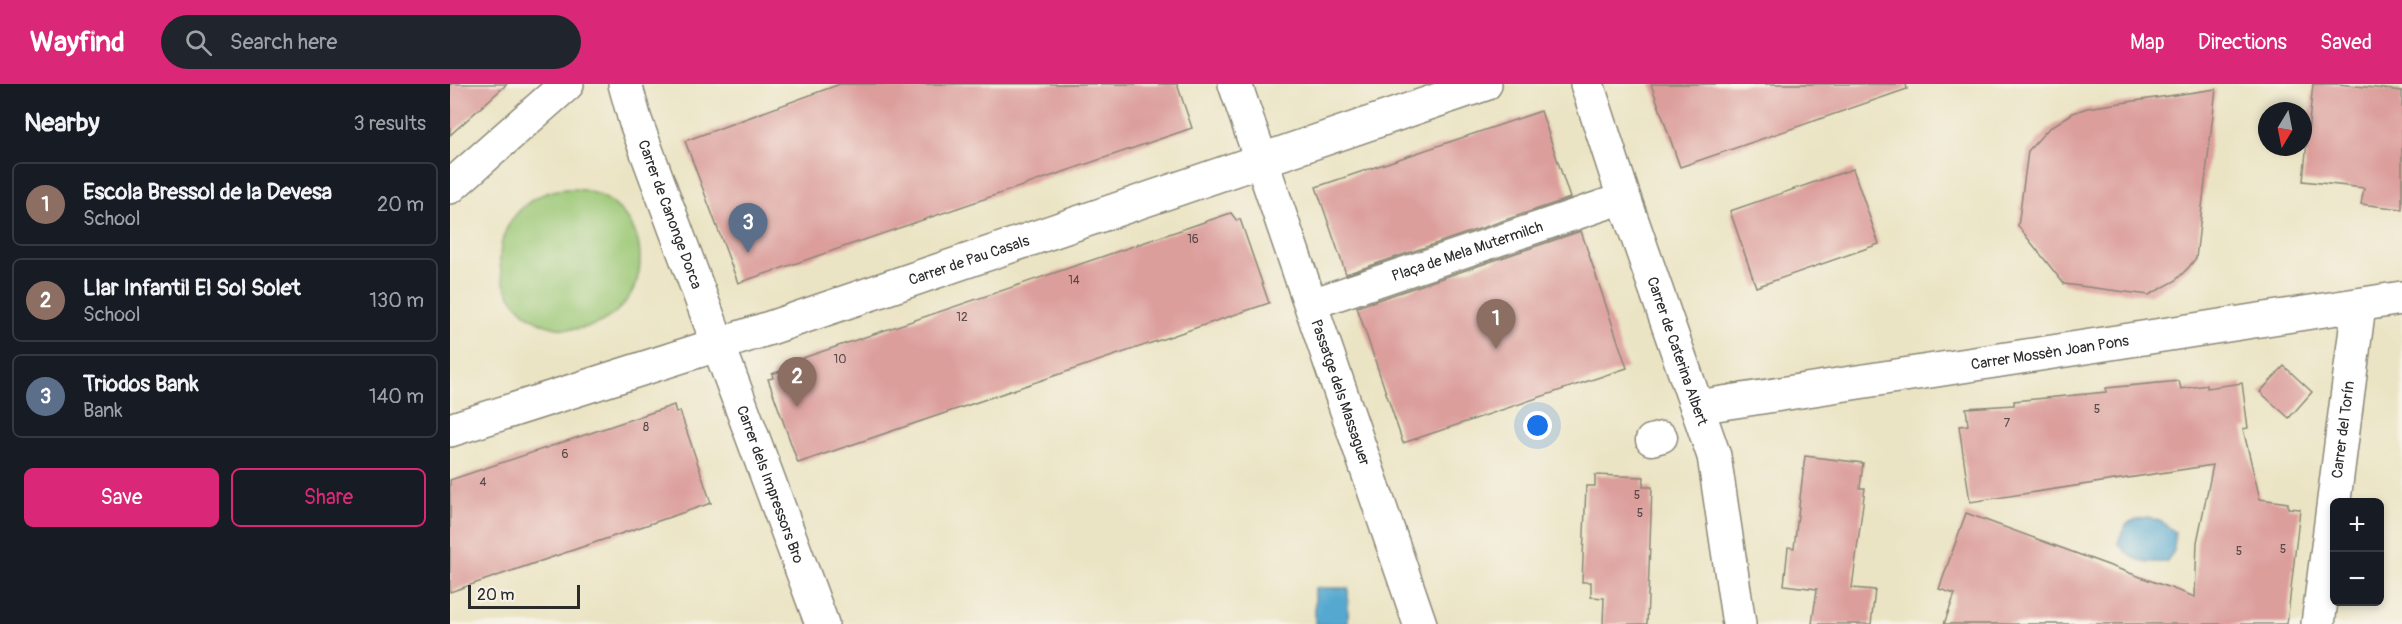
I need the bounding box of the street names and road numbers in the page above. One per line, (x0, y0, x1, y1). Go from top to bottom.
street label: Carrer de Canonge Dorca (633, 137, 706, 292)
street label: Plaça de Mela Mutermilch (1389, 217, 1546, 286)
street label: Carrer de Pau Casals (906, 231, 1032, 290)
street label: Carrer de Caterina Albert (1642, 274, 1712, 429)
street label: Passatge dels Massaguer (1306, 317, 1374, 469)
street label: Carrer Mossèn Joan Pons (1970, 331, 2130, 375)
street label: Carrer del Torín (2328, 380, 2359, 480)
street label: Carrer dels Impressors Bro (732, 403, 808, 566)

